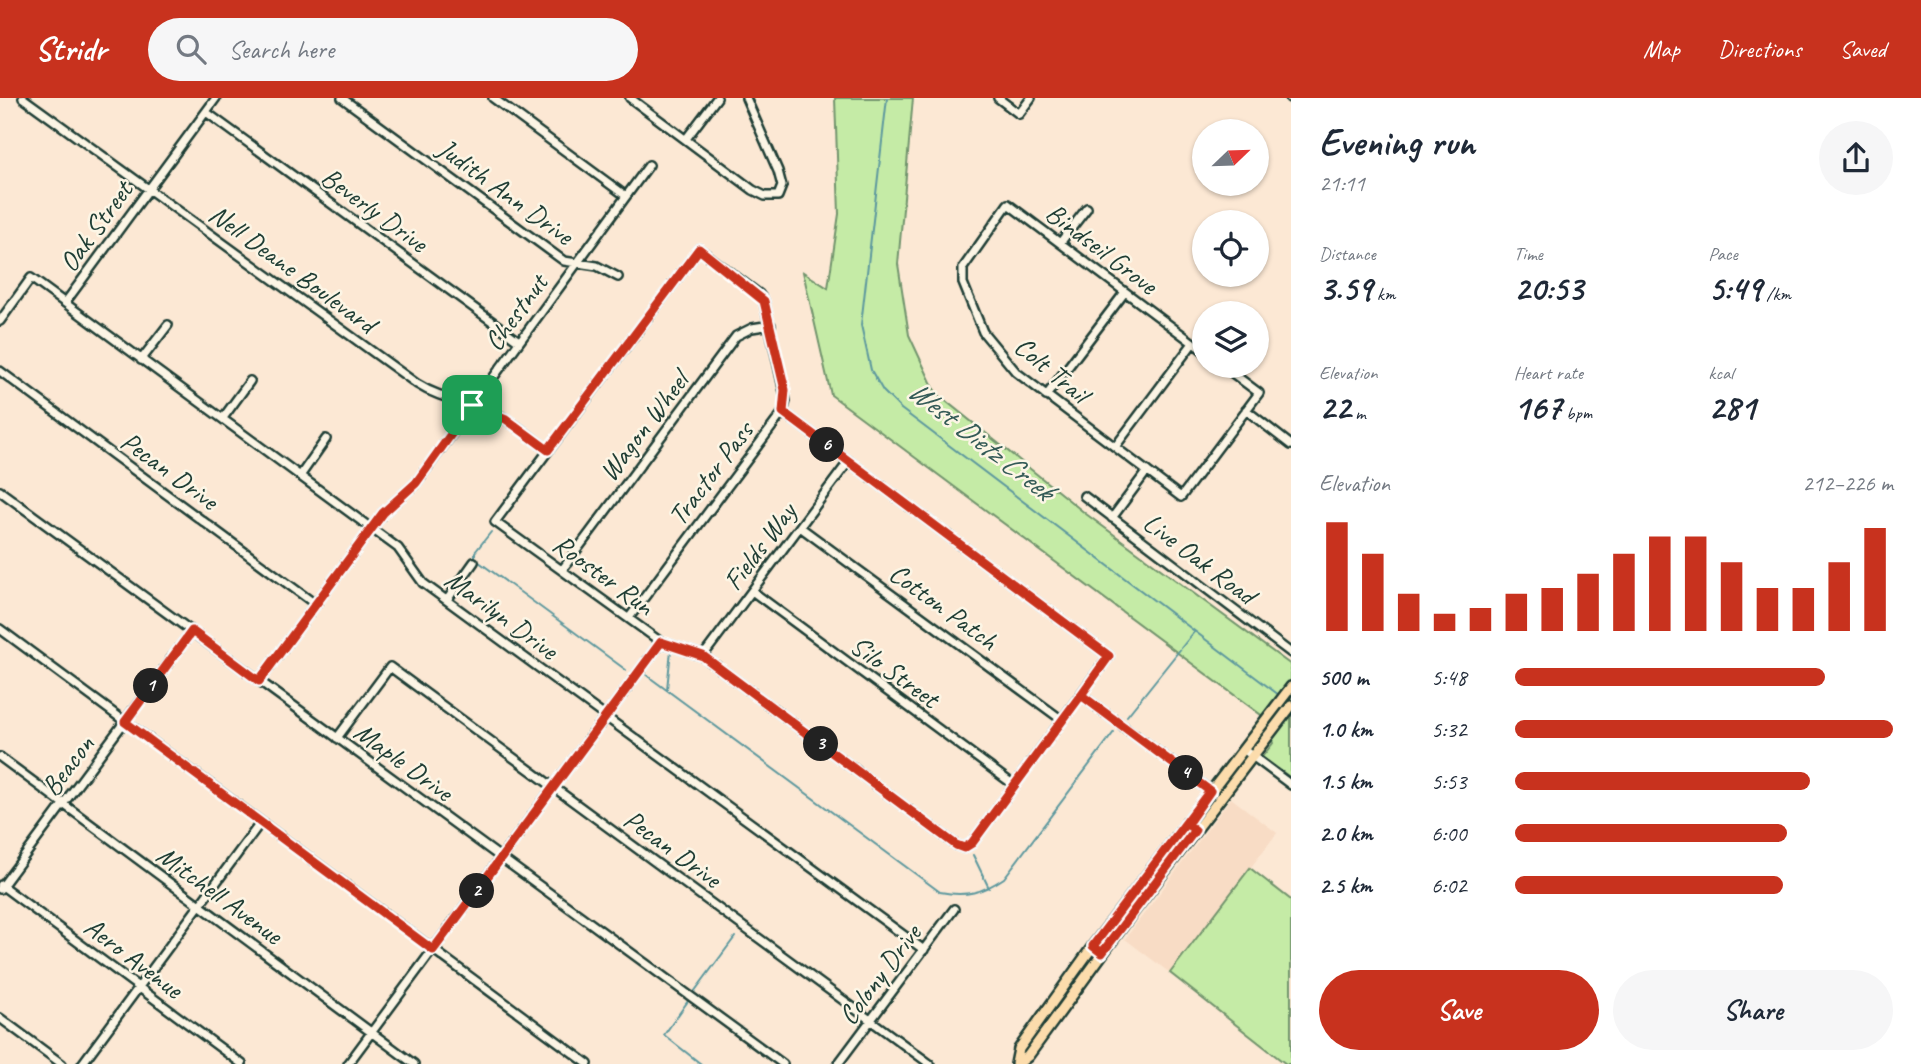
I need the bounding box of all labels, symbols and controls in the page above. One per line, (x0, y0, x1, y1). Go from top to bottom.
search box (148, 18, 638, 81)
text: Stridr (35, 28, 106, 70)
icon: search (172, 30, 210, 68)
text: Search here (228, 33, 334, 66)
text: Map (1643, 34, 1680, 64)
text: Directions (1718, 34, 1801, 64)
text: Saved (1839, 34, 1886, 64)
north arrow (1192, 119, 1269, 196)
map controls (1192, 119, 1269, 378)
text: Evening run (1319, 119, 1475, 166)
button: share (1819, 121, 1893, 195)
street label: Judith Ann Drive (429, 129, 582, 253)
street label: Beverly Drive (315, 159, 436, 261)
text: 21:11 (1319, 169, 1365, 198)
street label: Oak Street (51, 172, 142, 278)
street label: Bindseil Grove (1039, 195, 1166, 303)
street label: Nell Deane Boulevard (202, 196, 386, 343)
button: locate (1192, 210, 1269, 287)
text: Distance (1319, 242, 1376, 266)
text: Time (1514, 242, 1543, 266)
text: Pace (1708, 242, 1738, 266)
street label: Chestnut (476, 265, 557, 358)
text: 3.59 (1319, 266, 1372, 311)
text: 20:53 (1514, 266, 1583, 311)
text: 5:49 (1708, 266, 1762, 311)
text: km (1372, 282, 1395, 306)
text: /km (1762, 282, 1791, 306)
button: layers (1192, 301, 1269, 378)
street label: Colt Trail (1007, 328, 1100, 414)
street label: Wagon Wheel (591, 361, 699, 488)
text: Elevation (1319, 361, 1377, 385)
text: Heart rate (1514, 361, 1583, 385)
text: kcal (1708, 361, 1733, 385)
water label: West Dietz Creek (901, 371, 1066, 512)
pin (442, 375, 502, 435)
text: 22 (1319, 385, 1351, 430)
text: 167 (1514, 385, 1562, 430)
text: 281 (1708, 385, 1756, 430)
icon: arrive (453, 386, 491, 424)
text: m (1351, 401, 1366, 425)
text: bpm (1562, 401, 1592, 425)
street label: Tractor Pass (660, 412, 762, 532)
street label: Pecan Drive (114, 423, 227, 519)
pin: 6 (810, 428, 844, 462)
text: 6 (822, 432, 831, 456)
text: Elevation (1319, 469, 1390, 498)
text: 212–226 m (1802, 469, 1893, 498)
street label: Fields Way (715, 494, 805, 597)
street label: Live Oak Road (1136, 505, 1266, 615)
street label: Rooster Run (546, 526, 662, 624)
street label: Cotton Patch (882, 555, 1005, 658)
street label: Marilyn Drive (438, 562, 567, 668)
street label: Silo Street (843, 627, 948, 717)
text: 500 m (1319, 663, 1368, 692)
text: 5:48 (1431, 663, 1467, 692)
pin: 1 (134, 668, 168, 704)
text: 1 (146, 673, 155, 697)
street label: Maple Drive (348, 714, 461, 810)
text: 1.0 km (1319, 715, 1373, 744)
text: 5:32 (1431, 715, 1467, 744)
pin: 3 (804, 726, 838, 762)
street label: Beacon (33, 728, 102, 803)
text: 3 (816, 731, 825, 755)
pin: 4 (1168, 756, 1204, 790)
text: 4 (1181, 760, 1190, 784)
text: 1.5 km (1319, 767, 1372, 796)
text: 5:53 (1431, 767, 1467, 796)
street label: Pecan Drive (617, 801, 730, 897)
text: 2.0 km (1319, 819, 1373, 848)
text: 6:00 (1431, 819, 1467, 848)
street label: Mitchell Avenue (150, 837, 291, 953)
text: 2.5 km (1319, 871, 1372, 900)
text: 6:02 (1431, 871, 1467, 900)
pin: 2 (460, 874, 494, 908)
text: 2 (472, 878, 481, 902)
street label: Aero Avenue (77, 909, 191, 1007)
street label: Colony Drive (830, 916, 930, 1031)
button: Save (1319, 970, 1599, 1050)
button: Share (1613, 970, 1893, 1050)

